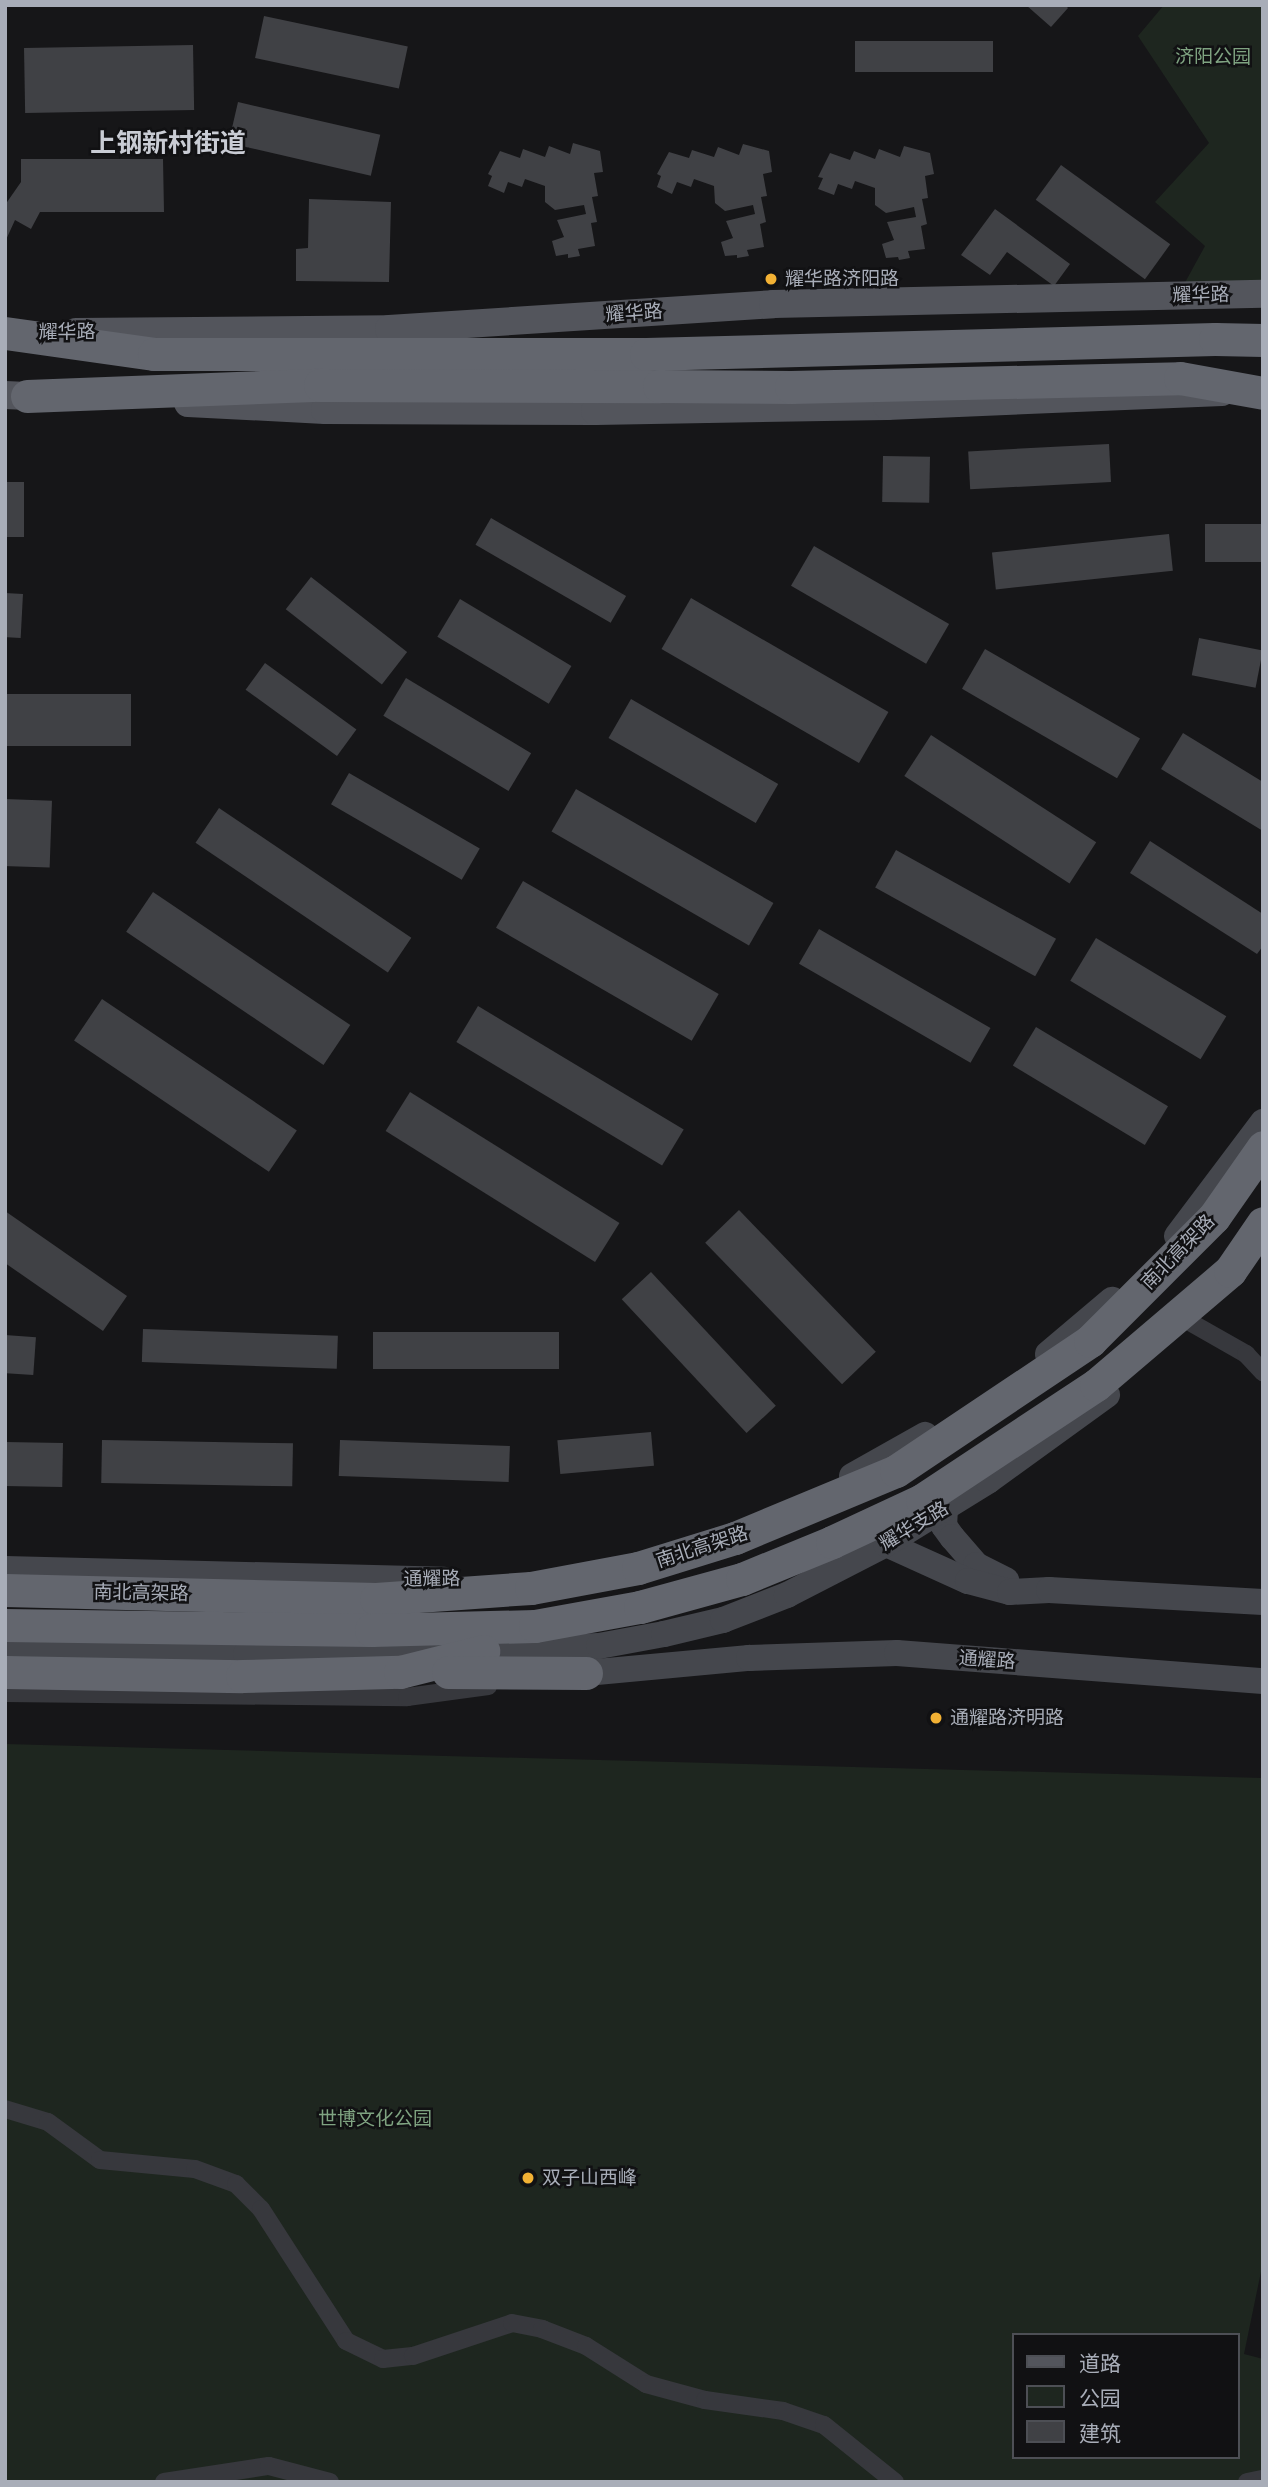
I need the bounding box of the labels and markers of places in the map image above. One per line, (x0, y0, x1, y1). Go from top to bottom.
place label: 耀华路济阳路 (785, 268, 899, 290)
marker: 耀华路济阳路 (763, 271, 779, 287)
place label: 通耀路济明路 (950, 1707, 1064, 1729)
marker: 通耀路济明路 (928, 1710, 944, 1726)
place label: 双子山西峰 (542, 2167, 637, 2189)
marker: 双子山西峰 (520, 2170, 536, 2186)

